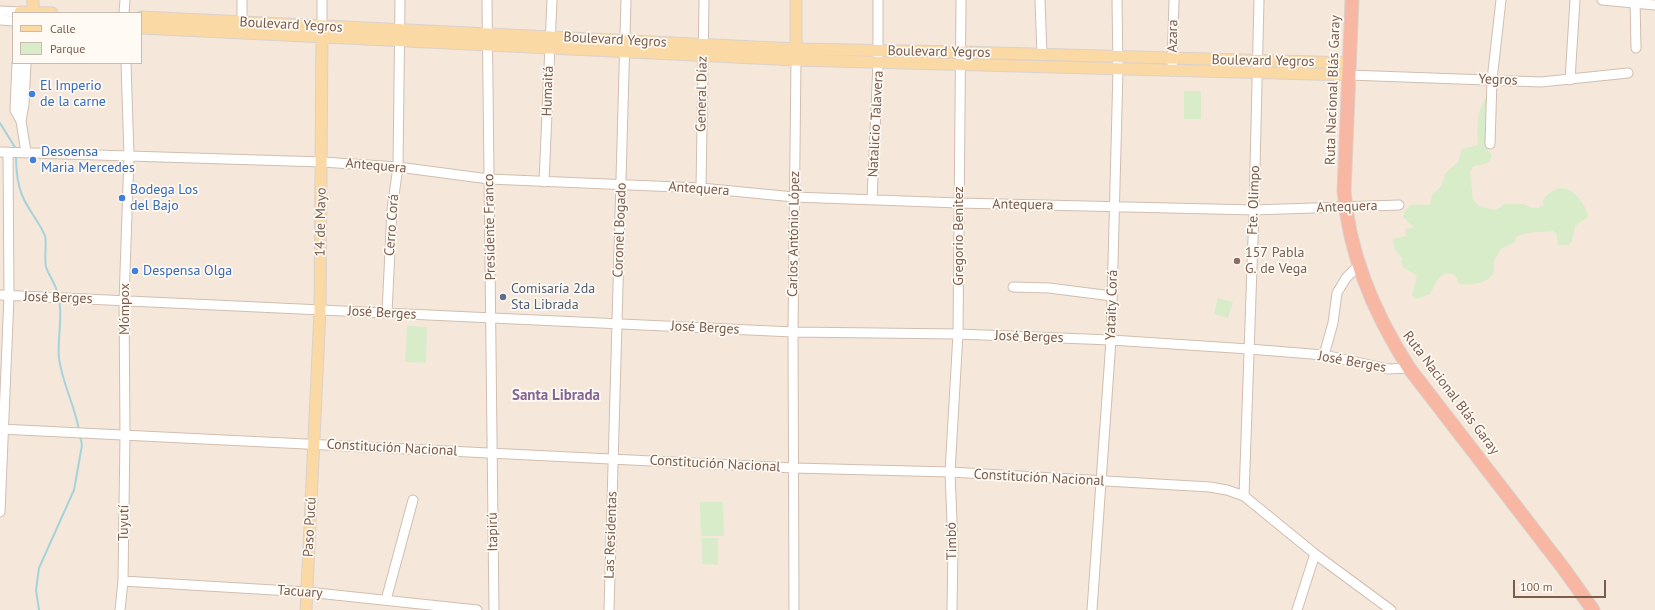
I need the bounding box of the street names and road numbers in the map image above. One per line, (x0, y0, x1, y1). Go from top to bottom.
street label: Boulevard Yegros (239, 14, 343, 36)
street label: Ruta Nacional Blás Garay (1322, 15, 1344, 165)
street label: Azara (1164, 19, 1182, 53)
street label: Boulevard Yegros (563, 29, 667, 51)
street label: Boulevard Yegros (887, 43, 991, 61)
street label: Boulevard Yegros (1211, 52, 1315, 70)
street label: General Díaz (693, 56, 711, 132)
street label: Humaitá (539, 65, 557, 117)
street label: Natalicio Talavera (865, 70, 887, 178)
street label: Yegros (1478, 71, 1518, 89)
street label: Antequera (345, 155, 407, 177)
street label: Fte. Olimpo (1244, 165, 1264, 235)
street label: Carlos António López (785, 171, 803, 297)
street label: Presidente Franco (481, 174, 499, 280)
street label: Antequera (668, 178, 730, 200)
street label: Coronel Bogado (610, 182, 630, 278)
street label: Gregorio Benitez (951, 186, 967, 286)
street label: 14 de Mayo (312, 187, 330, 257)
street label: Cerro Corá (381, 193, 403, 257)
street label: Antequera (992, 196, 1054, 214)
street label: Antequera (1316, 198, 1378, 216)
street label: Yataity Corá (1102, 269, 1122, 341)
street label: Mómpox (117, 283, 133, 335)
street label: José Berges (23, 288, 93, 308)
street label: José Berges (347, 303, 417, 323)
street label: José Berges (670, 318, 740, 338)
street label: José Berges (994, 327, 1064, 347)
street label: Ruta Nacional Blás Garay (1399, 328, 1503, 458)
street label: José Berges (1317, 348, 1387, 376)
street label: Constitución Nacional (326, 436, 458, 460)
street label: Constitución Nacional (649, 452, 781, 476)
street label: Constitución Nacional (973, 466, 1105, 490)
street label: Las Residentas (601, 491, 621, 579)
street label: Paso Pucú (300, 497, 320, 557)
street label: Tuyutí (115, 505, 133, 541)
street label: Itapirú (484, 512, 502, 552)
street label: Timbó (943, 522, 961, 560)
street label: Tacuary (277, 582, 323, 602)

